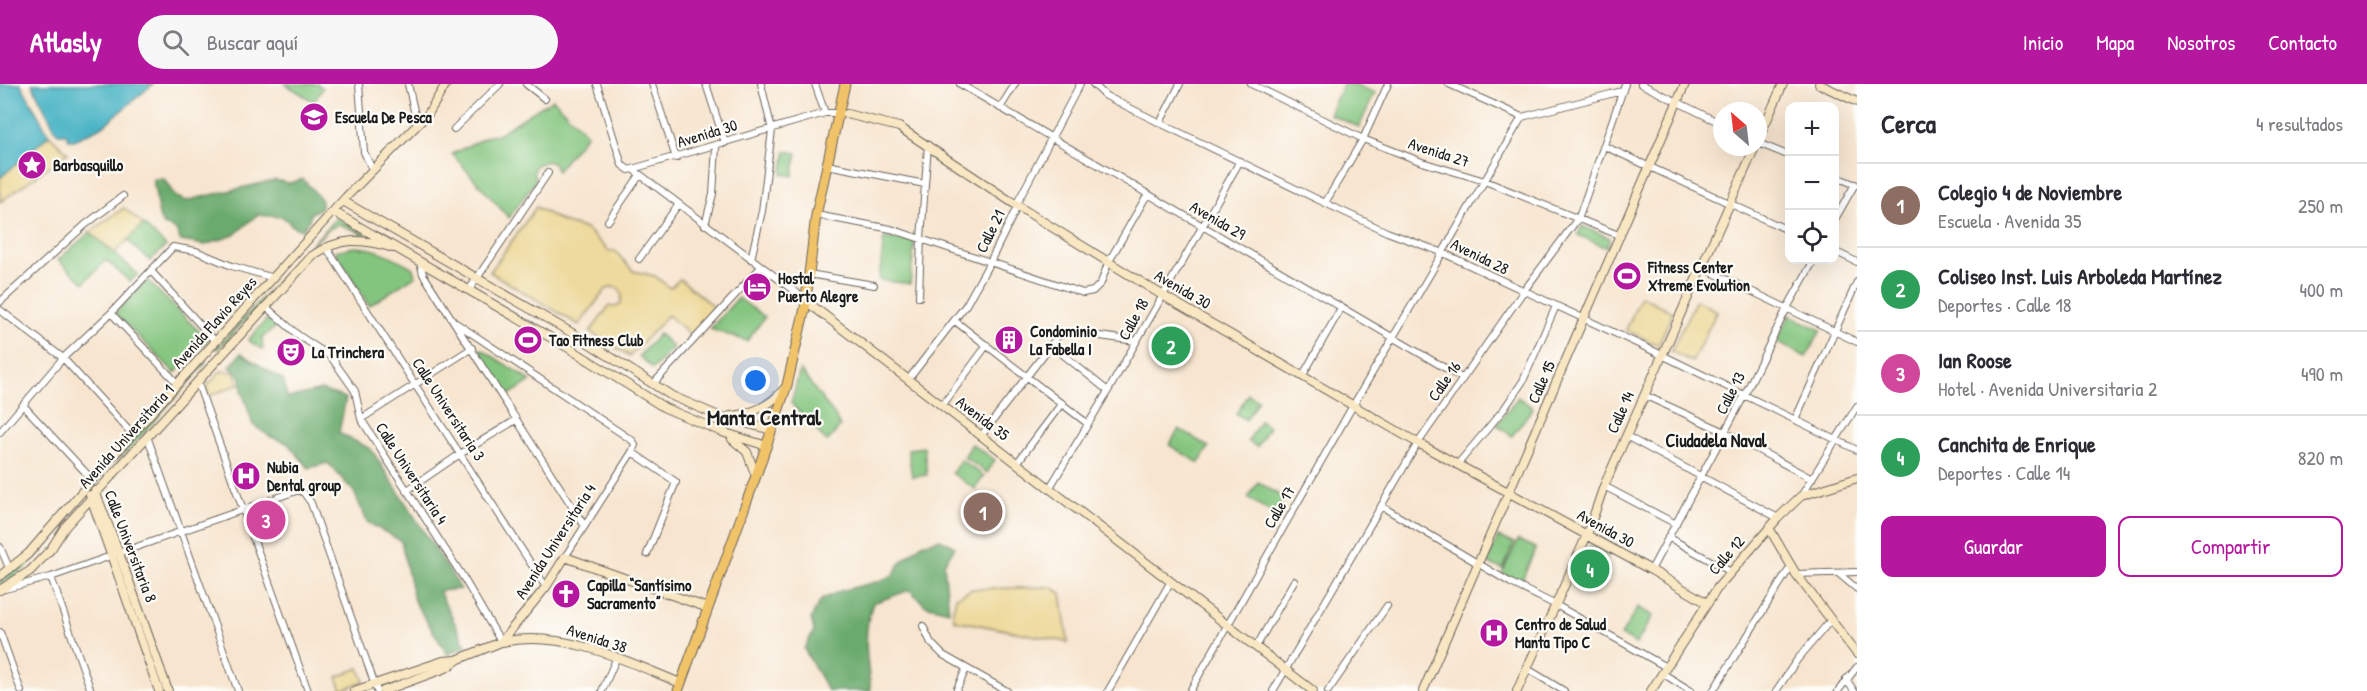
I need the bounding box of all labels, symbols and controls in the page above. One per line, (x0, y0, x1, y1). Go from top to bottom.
search box (138, 15, 558, 69)
text: Atlasly (30, 23, 102, 61)
icon: search (159, 26, 192, 59)
text: Buscar aquí (207, 27, 298, 57)
text: Inicio (2023, 28, 2063, 57)
text: Mapa (2096, 28, 2134, 57)
text: Nosotros (2167, 28, 2235, 57)
text: Contacto (2268, 28, 2337, 57)
school or university icon: Escuela De Pesca (298, 101, 330, 133)
north arrow (1713, 102, 1767, 156)
map controls (1785, 102, 1839, 264)
button: + (1785, 102, 1839, 156)
place label: Escuela De Pesca (335, 106, 432, 128)
text: Cerca (1881, 106, 1936, 141)
text: 4 resultados (2256, 110, 2343, 137)
street label: Avenida 30 (674, 113, 740, 153)
street label: Avenida 27 (1406, 132, 1472, 172)
place icon: Barbasquillo (16, 149, 48, 181)
place label: Barbasquillo (53, 154, 124, 177)
button: − (1785, 156, 1839, 210)
text: Colegio 4 de Noviembre (1938, 177, 2122, 207)
text: 1 (1897, 192, 1904, 219)
text: 250 m (2298, 192, 2343, 219)
street label: Avenida 29 (1186, 195, 1250, 245)
street label: Calle 21 (970, 206, 1010, 256)
text: Escuela · Avenida 35 (1938, 207, 2082, 234)
button: locate (1785, 210, 1839, 264)
street label: Avenida 28 (1447, 233, 1513, 280)
place label: Fitness Center Xtreme Evolution (1647, 256, 1750, 296)
sports icon: Fitness Center Xtreme Evolution (1611, 260, 1643, 292)
text: Coliseo Inst. Luis Arboleda Martínez (1938, 261, 2222, 291)
street label: Avenida 30 (1151, 264, 1215, 314)
place label: Hostal Puerto Alegre (778, 267, 859, 308)
street label: Avenida Flavio Reyes (167, 271, 261, 373)
hotel icon: Hostal Puerto Alegre (741, 271, 773, 303)
text: 2 (1896, 276, 1905, 303)
text: 400 m (2299, 276, 2343, 303)
text: Deportes · Calle 18 (1938, 291, 2071, 318)
street label: Calle 18 (1113, 294, 1153, 344)
place label: Condominio La Fabella I (1030, 320, 1097, 360)
sports icon: Tao Fitness Club (512, 324, 544, 356)
building icon: Condominio La Fabella I (993, 324, 1025, 356)
pin: 2 (1152, 324, 1190, 368)
place label: Tao Fitness Club (548, 329, 644, 351)
theatre icon: La Trinchera (275, 336, 307, 368)
place label: La Trinchera (312, 341, 385, 363)
text: Ian Roose (1938, 345, 2012, 375)
street label: Calle Universitaria 3 (407, 353, 491, 465)
street label: Calle 16 (1422, 357, 1466, 405)
street label: Calle 15 (1522, 357, 1560, 407)
text: 3 (1896, 360, 1905, 387)
text: 490 m (2301, 360, 2343, 387)
your location (741, 366, 770, 395)
street label: Calle 13 (1710, 368, 1750, 418)
text: Hotel · Avenida Universitaria 2 (1938, 375, 2157, 402)
street label: Avenida Universitaria 1 (73, 379, 179, 493)
street label: Calle 14 (1601, 388, 1639, 436)
street label: Avenida 35 (952, 391, 1014, 445)
district label: Manta Central (707, 402, 822, 432)
street label: Calle Universitaria 4 (371, 418, 453, 528)
district label: Ciudadela Naval (1665, 428, 1768, 453)
text: Canchita de Enrique (1938, 429, 2096, 459)
text: 4 (1897, 444, 1904, 471)
text: 820 m (2298, 444, 2343, 471)
place label: Nubia Dental group (267, 456, 341, 497)
text: Deportes · Calle 14 (1938, 459, 2070, 486)
hospital icon: Nubia Dental group (230, 460, 262, 492)
street label: Avenida Universitaria 4 (509, 479, 601, 603)
street label: Calle 17 (1258, 482, 1300, 532)
street label: Calle Universitaria 8 (99, 487, 163, 605)
pin: 1 (964, 490, 1002, 534)
pin: 3 (246, 498, 286, 542)
street label: Avenida 30 (1574, 503, 1638, 553)
button: Guardar (1881, 516, 2106, 577)
button: Compartir (2118, 516, 2343, 577)
street label: Calle 12 (1703, 530, 1749, 579)
pin: 4 (1570, 546, 1610, 592)
place label: Capilla “Santísimo Sacramento” (587, 574, 692, 614)
church icon: Capilla “Santísimo Sacramento” (550, 578, 582, 610)
place label: Centro de Salud Manta Tipo C (1515, 613, 1607, 654)
hospital icon: Centro de Salud Manta Tipo C (1478, 617, 1510, 649)
street label: Avenida 38 (564, 618, 630, 658)

